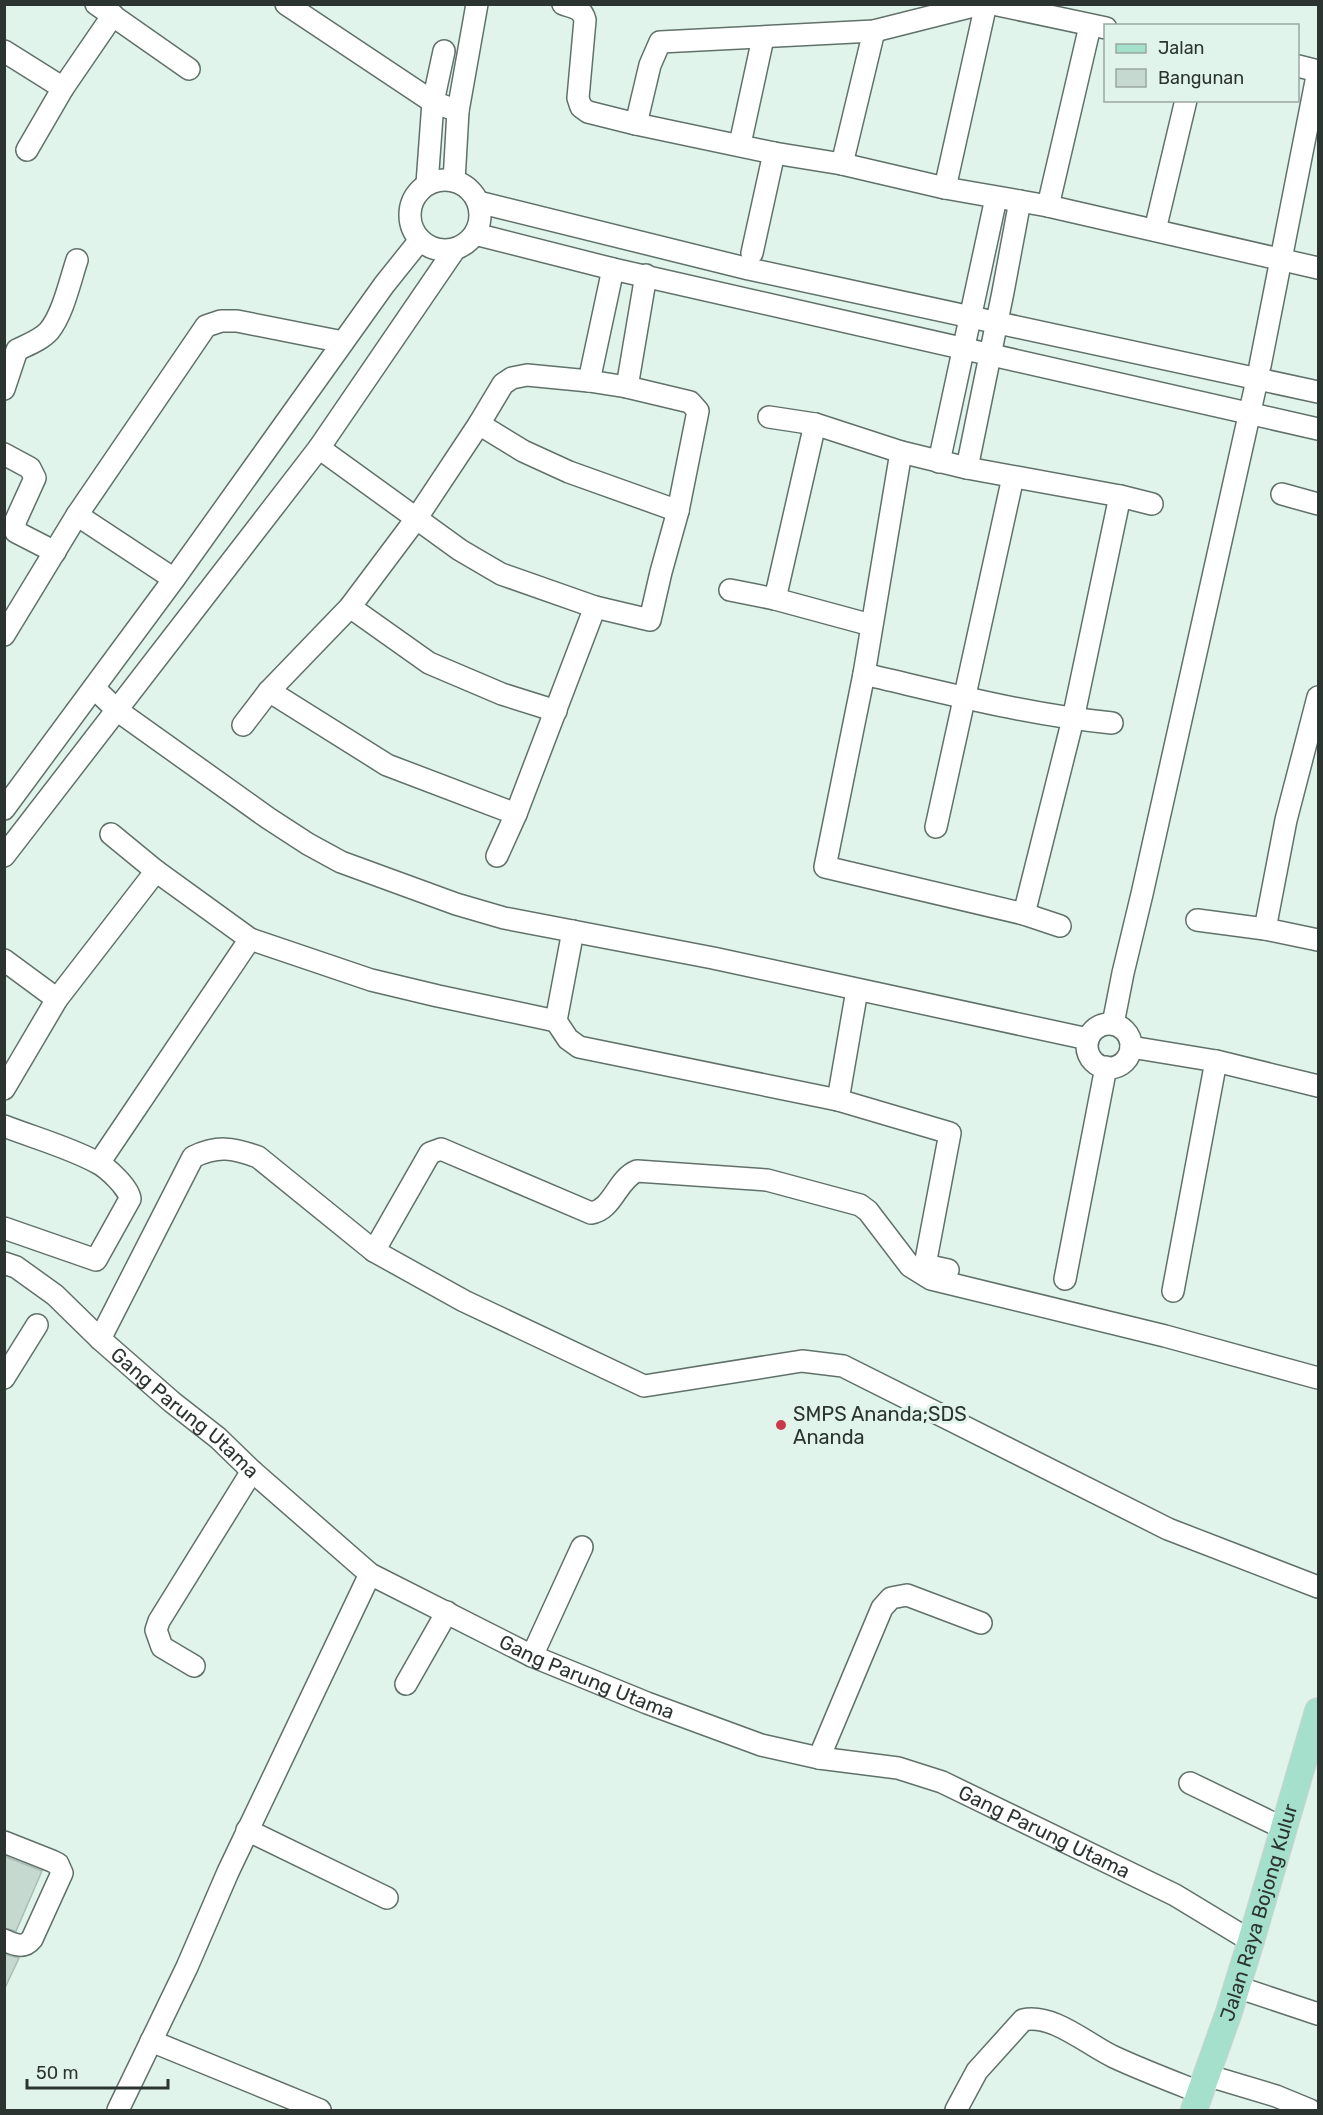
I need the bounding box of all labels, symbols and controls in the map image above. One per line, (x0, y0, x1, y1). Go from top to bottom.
legend (1104, 24, 1299, 102)
text: Jalan (1158, 37, 1205, 59)
text: Bangunan (1158, 67, 1244, 89)
street label: Gang Parung Utama (106, 1342, 264, 1483)
place label: SMPS Ananda;SDS Ananda (793, 1402, 967, 1449)
marker: SMPS Ananda;SDS Ananda (774, 1418, 788, 1432)
street label: Gang Parung Utama (495, 1629, 678, 1724)
street label: Gang Parung Utama (955, 1780, 1134, 1883)
street label: Jalan Raya Bojong Kulur (1215, 1800, 1302, 2024)
scale bar (27, 2052, 168, 2090)
text: 50 m (36, 2062, 79, 2084)

